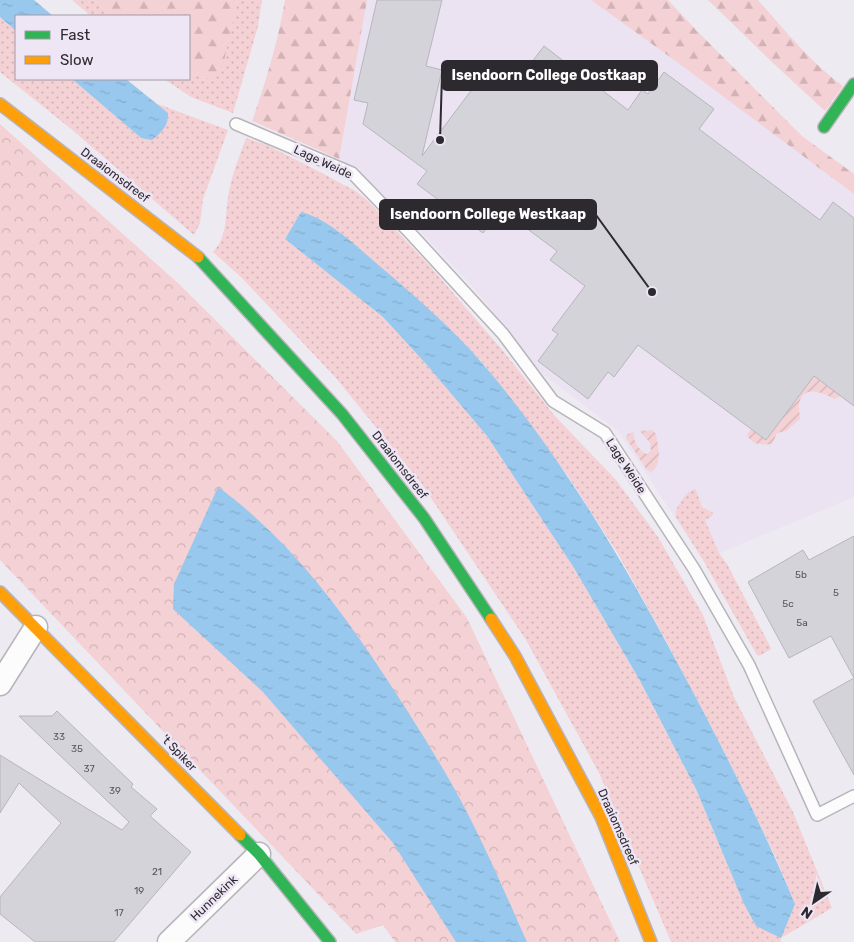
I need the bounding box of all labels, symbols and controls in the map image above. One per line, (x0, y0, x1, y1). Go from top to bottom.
legend (15, 15, 190, 80)
text: Fast (60, 26, 90, 44)
text: Slow (60, 51, 93, 69)
callout: Isendoorn College Oostkaap (442, 61, 657, 90)
text: Isendoorn College Oostkaap (452, 67, 647, 84)
street label: Lage Weide (292, 142, 355, 182)
street label: Draaiomsdreef (78, 145, 152, 206)
callout: Isendoorn College Westkaap (380, 200, 596, 229)
text: Isendoorn College Westkaap (390, 206, 586, 223)
street label: Draaiomsdreef (369, 428, 431, 502)
street label: Lage Weide (603, 436, 649, 496)
house number: 5b (795, 569, 807, 581)
house number: 5 (833, 587, 839, 599)
house number: 5c (782, 598, 794, 610)
house number: 5a (796, 617, 808, 629)
house number: 33 (53, 731, 65, 743)
street label: 't Spiker (158, 732, 200, 774)
house number: 35 (71, 743, 83, 755)
house number: 37 (83, 763, 95, 775)
house number: 39 (109, 785, 121, 797)
street label: Draaiomsdreef (595, 787, 641, 868)
house number: 21 (152, 866, 162, 878)
street label: Hunnekink (188, 872, 241, 924)
north arrow (789, 877, 839, 927)
house number: 19 (134, 885, 144, 897)
text: N (798, 902, 816, 922)
house number: 17 (114, 907, 124, 919)

